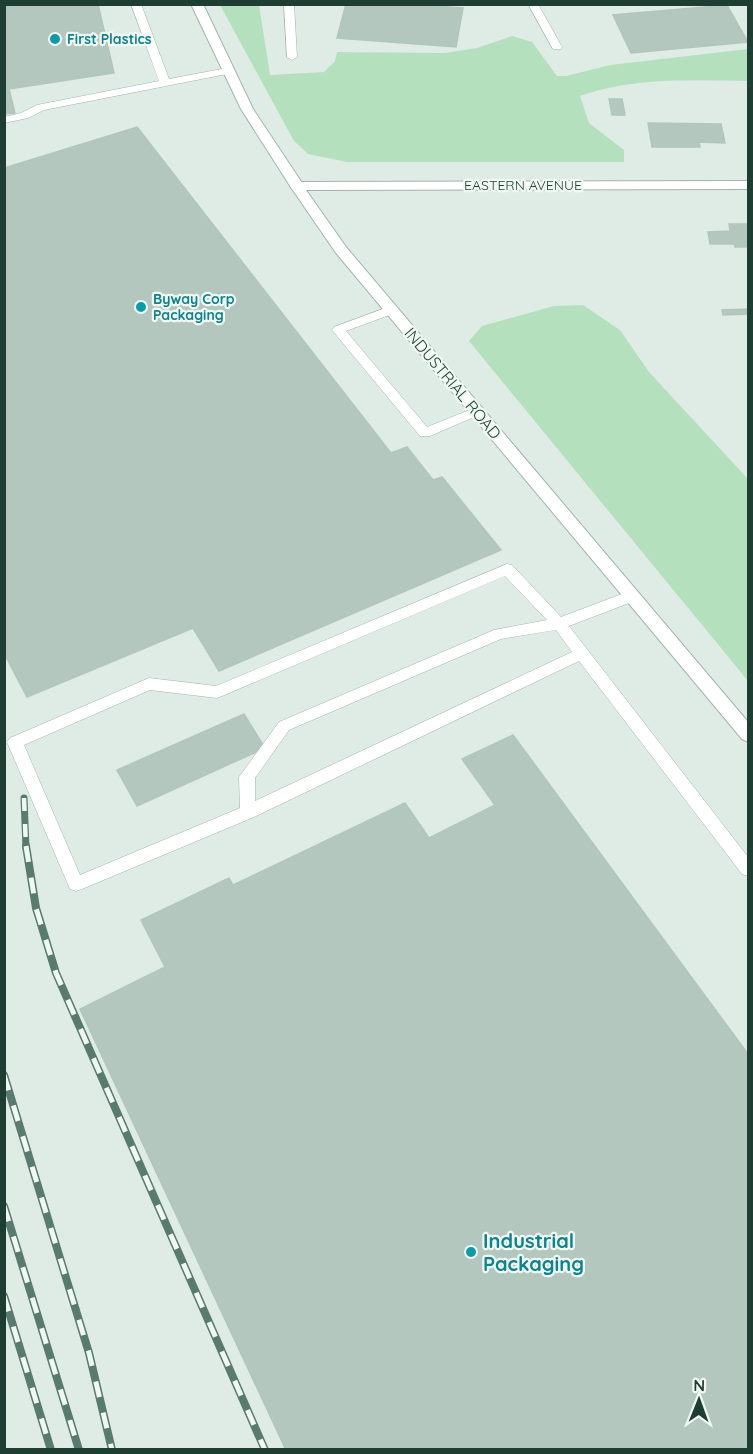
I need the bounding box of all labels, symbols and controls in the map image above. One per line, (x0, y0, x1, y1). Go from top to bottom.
place label: First Plastics (67, 30, 152, 48)
marker: First Plastics (48, 32, 62, 46)
street label: EASTERN AVENUE (464, 176, 582, 194)
place label: Byway Corp Packaging (153, 290, 235, 324)
marker: Byway Corp Packaging (134, 300, 148, 314)
street label: INDUSTRIAL ROAD (400, 323, 506, 443)
place label: Industrial Packaging (483, 1228, 584, 1276)
marker: Industrial Packaging (464, 1245, 478, 1259)
north arrow (669, 1370, 729, 1430)
text: N (693, 1375, 705, 1395)

